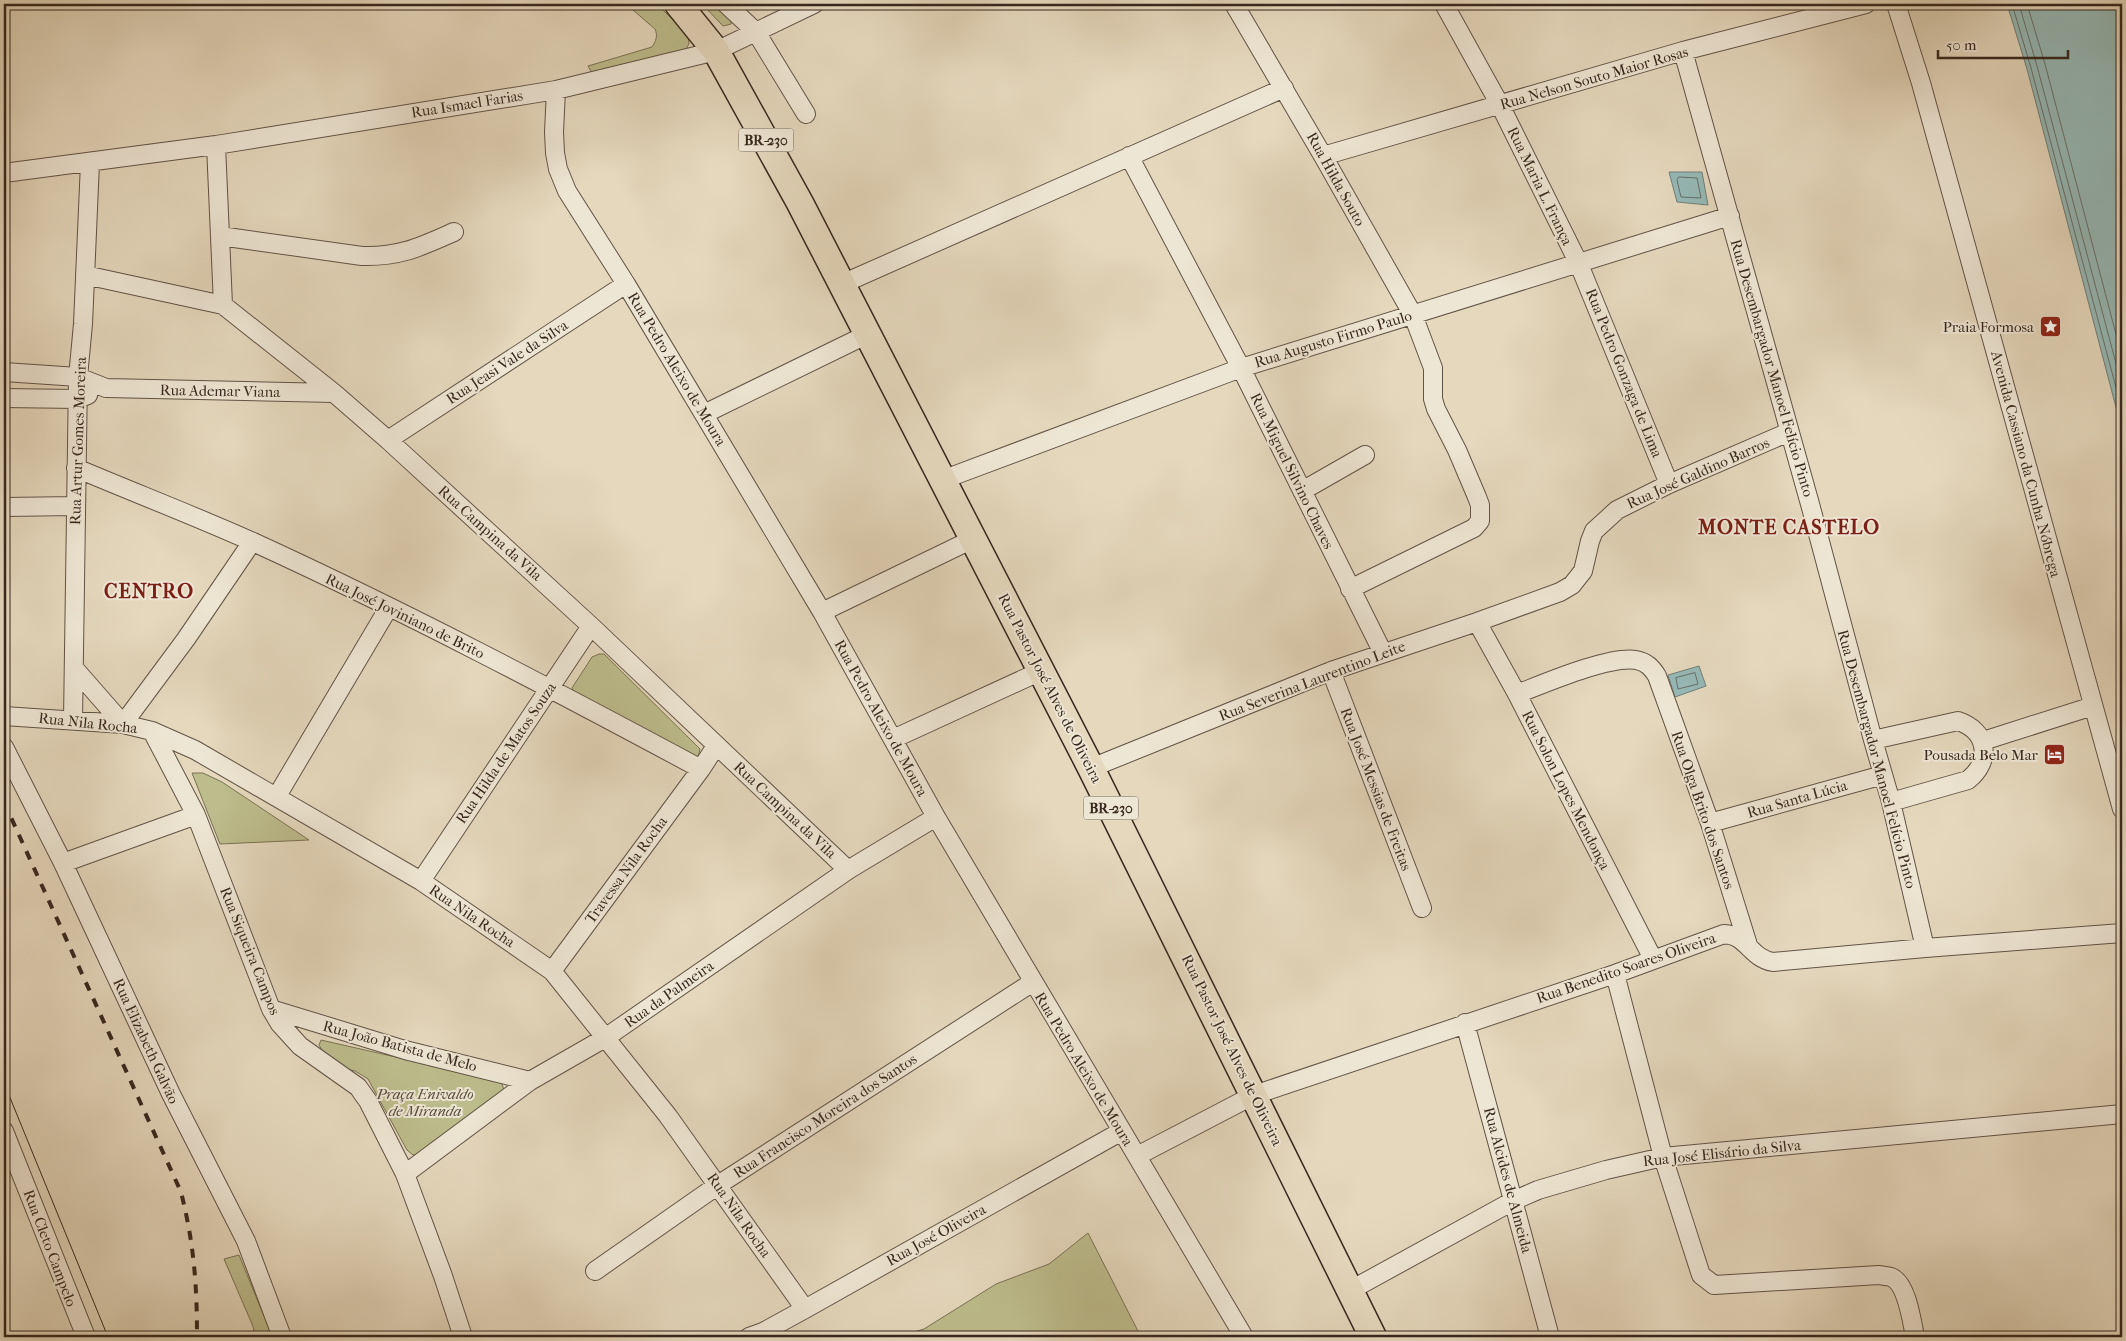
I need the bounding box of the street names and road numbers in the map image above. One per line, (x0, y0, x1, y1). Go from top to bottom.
street label: Rua Nelson Souto Maior Rosas (1498, 42, 1691, 114)
street label: Rua Ismael Farias (410, 86, 525, 122)
street label: Rua Maria L. França (1504, 124, 1577, 249)
road number: BR-230 (738, 128, 794, 152)
street label: Rua Hilda Souto (1303, 129, 1369, 229)
street label: Rua Desembargador Manoel Felício Pinto (1727, 237, 1818, 499)
street label: Rua Pedro Gonzaga de Lima (1582, 286, 1667, 461)
street label: Rua Pedro Aleixo de Moura (624, 289, 731, 450)
street label: Rua Augusto Firmo Paulo (1252, 306, 1414, 372)
street label: Rua Jeasi Vale da Silva (443, 315, 572, 408)
street label: Avenida Cassiano da Cunha Nóbrega (1987, 348, 2065, 580)
street label: Rua Artur Gomes Moreira (66, 356, 90, 525)
street label: Rua Ademar Viana (160, 381, 281, 401)
street label: Rua Miguel Silvino Chaves (1246, 390, 1338, 552)
street label: Rua José Galdino Barros (1624, 433, 1773, 513)
street label: Rua Campina da Vila (434, 482, 546, 585)
street label: Rua José Joviniano de Brito (323, 570, 488, 663)
street label: Rua Pastor José Alves de Oliveira (994, 590, 1106, 787)
street label: Rua Desembargador Manoel Felício Pinto (1834, 628, 1920, 891)
street label: Rua Pedro Aleixo de Moura (830, 637, 932, 800)
street label: Rua Severina Laurentino Leite (1216, 637, 1408, 725)
street label: Rua Hilda de Matos Souza (452, 678, 561, 827)
street label: Rua José Messias de Freitas (1337, 705, 1416, 874)
street label: Rua Solon Lopes Mendonça (1518, 707, 1615, 874)
street label: Rua Nila Rocha (38, 709, 139, 737)
street label: Rua Olga Brito dos Santos (1667, 728, 1739, 892)
street label: Rua Campina da Vila (730, 758, 841, 863)
street label: Rua Santa Lúcia (1745, 776, 1850, 822)
road number: BR-230 (1084, 796, 1138, 820)
street label: Travessa Nila Rocha (581, 812, 672, 927)
street label: Rua Nila Rocha (426, 881, 519, 952)
street label: Rua Siqueira Campos (216, 884, 284, 1018)
street label: Rua Benedito Soares Oliveira (1534, 928, 1719, 1007)
street label: Rua Pastor José Alves de Oliveira (1178, 951, 1287, 1150)
street label: Rua da Palmeira (621, 956, 718, 1032)
street label: Rua Elizabeth Galvão (109, 975, 183, 1107)
street label: Rua Pedro Aleixo de Moura (1031, 989, 1138, 1150)
street label: Rua João Batista de Melo (321, 1017, 479, 1075)
street label: Rua Francisco Moreira dos Santos (730, 1050, 921, 1182)
street label: Rua Alcides de Almeida (1480, 1105, 1536, 1256)
street label: Rua José Elisário da Silva (1642, 1136, 1803, 1170)
street label: Rua Nila Rocha (703, 1169, 775, 1262)
street label: Rua Cleto Campelo (19, 1187, 81, 1309)
street label: Rua José Oliveira (883, 1200, 990, 1270)

